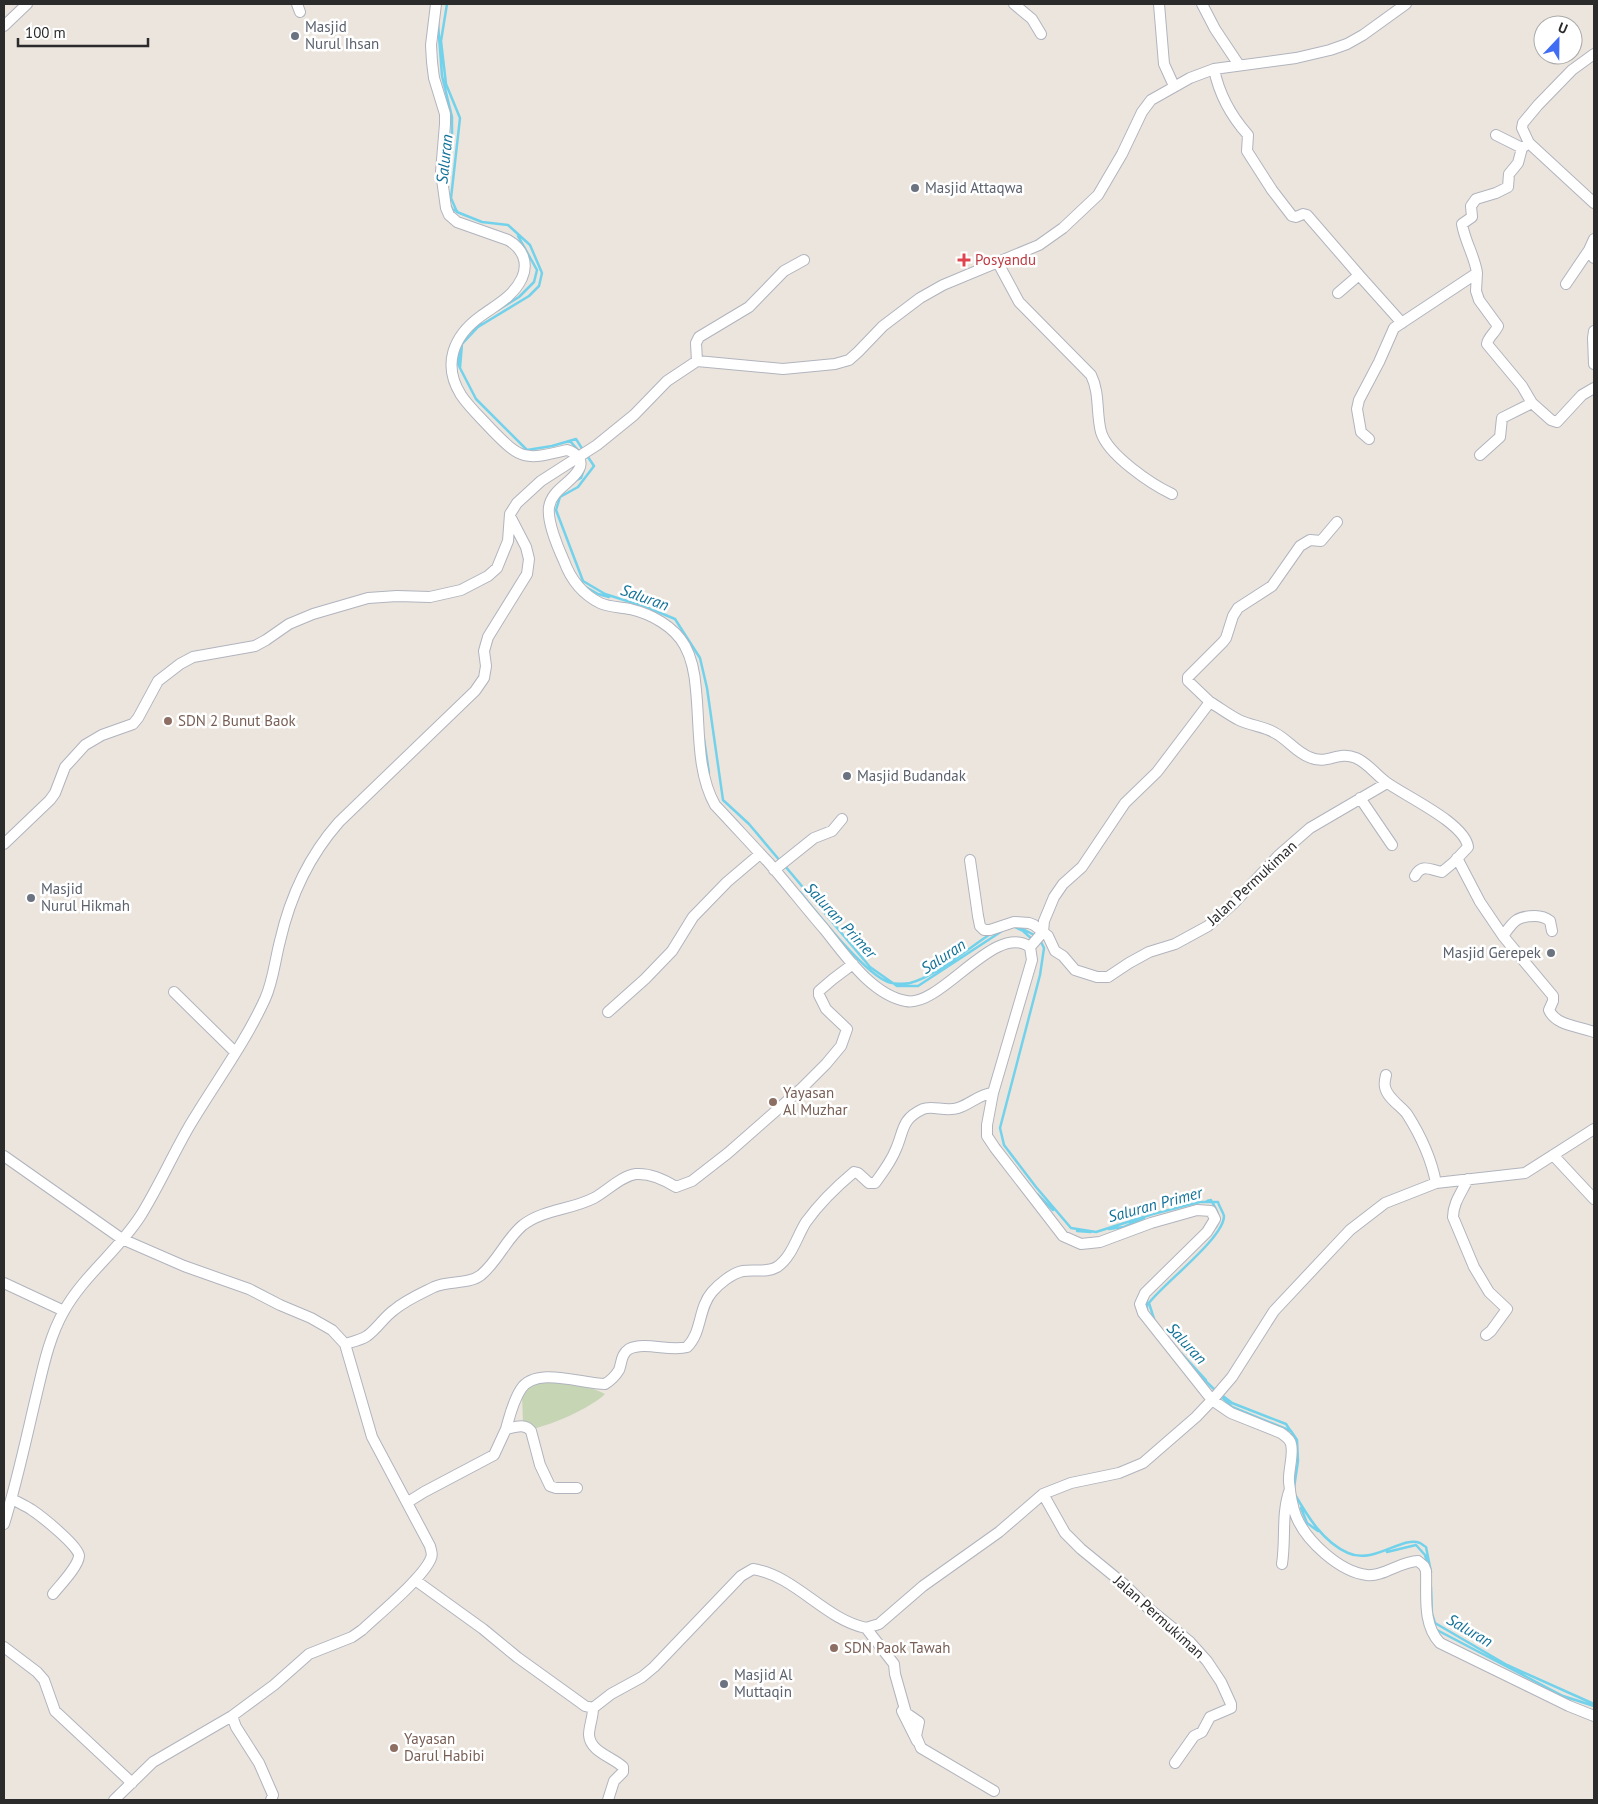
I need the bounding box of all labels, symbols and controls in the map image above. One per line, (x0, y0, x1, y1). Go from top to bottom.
scale bar (18, 15, 148, 47)
north arrow (1533, 15, 1583, 65)
place label: Masjid Nurul Ihsan (305, 17, 379, 53)
text: U (1555, 18, 1570, 38)
text: 100 m (25, 23, 66, 42)
marker: Masjid Nurul Ihsan (289, 30, 301, 42)
water label: Saluran (431, 133, 457, 185)
place label: Masjid Attaqwa (925, 178, 1023, 197)
marker: Masjid Attaqwa (909, 182, 921, 194)
place label: Posyandu (975, 250, 1036, 269)
marker: Posyandu (957, 253, 971, 267)
water label: Saluran (618, 579, 672, 615)
place label: SDN 2 Bunut Baok (178, 711, 297, 730)
marker: SDN 2 Bunut Baok (162, 715, 174, 727)
place label: Masjid Budandak (857, 766, 967, 785)
marker: Masjid Budandak (841, 770, 853, 782)
street label: Jalan Permukiman (1202, 836, 1300, 930)
water label: Saluran Primer (801, 878, 883, 963)
place label: Masjid Nurul Hikmah (41, 879, 130, 915)
marker: Masjid Nurul Hikmah (25, 892, 37, 904)
water label: Saluran (917, 934, 969, 978)
place label: Masjid Gerepek (1443, 943, 1542, 962)
marker: Masjid Gerepek (1545, 947, 1557, 959)
place label: Yayasan Al Muzhar (783, 1083, 848, 1119)
marker: Yayasan Al Muzhar (767, 1096, 779, 1108)
water label: Saluran Primer (1106, 1181, 1206, 1226)
water label: Saluran (1163, 1318, 1211, 1368)
street label: Jalan Permukiman (1109, 1570, 1209, 1662)
water label: Saluran (1443, 1609, 1497, 1651)
place label: SDN Paok Tawah (844, 1638, 950, 1657)
marker: SDN Paok Tawah (828, 1642, 840, 1654)
place label: Masjid Al Muttaqin (734, 1665, 793, 1701)
marker: Masjid Al Muttaqin (718, 1678, 730, 1690)
place label: Yayasan Darul Habibi (404, 1729, 485, 1765)
marker: Yayasan Darul Habibi (388, 1742, 400, 1754)

